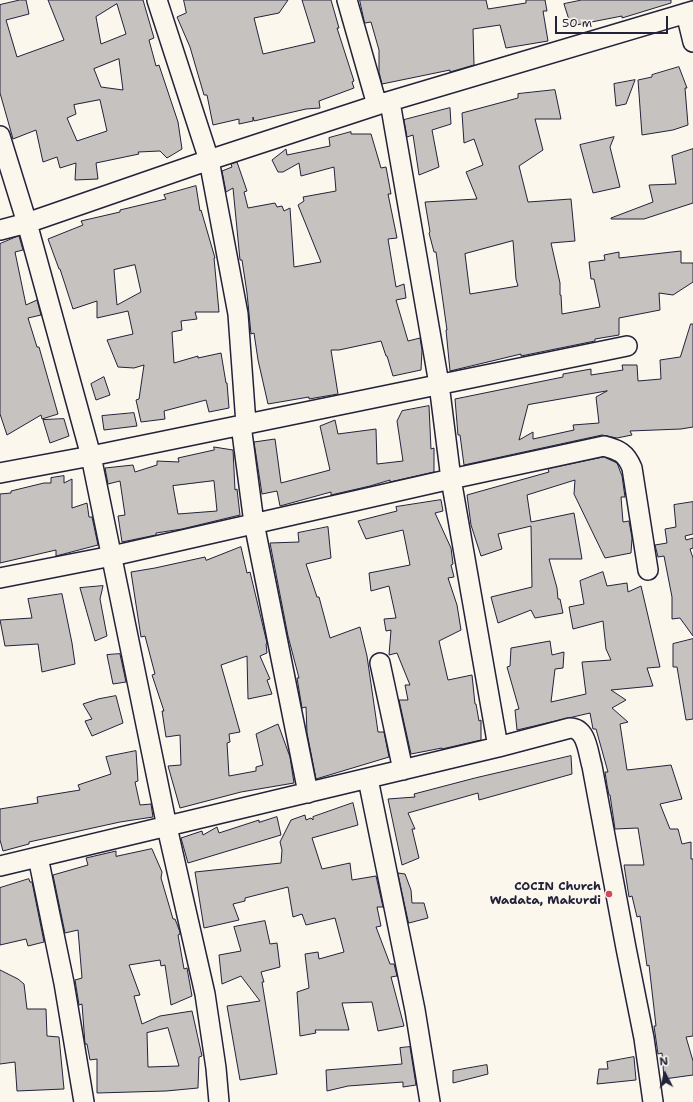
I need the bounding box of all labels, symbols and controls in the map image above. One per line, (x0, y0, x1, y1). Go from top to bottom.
scale bar (557, 8, 670, 34)
text: 50 m (562, 15, 592, 31)
place label: COCIN Church Wadata, Makurdi (490, 880, 601, 908)
marker: COCIN Church Wadata, Makurdi (604, 889, 614, 899)
north arrow (645, 1054, 685, 1094)
text: N (659, 1054, 669, 1069)

